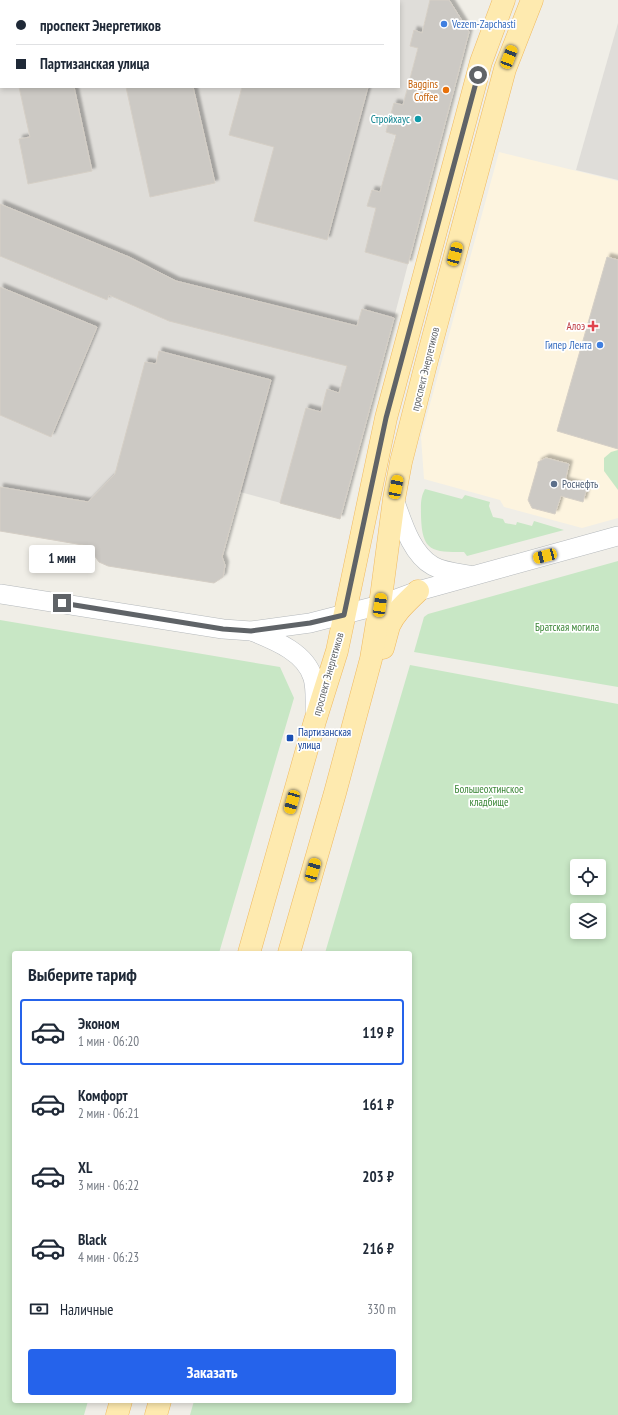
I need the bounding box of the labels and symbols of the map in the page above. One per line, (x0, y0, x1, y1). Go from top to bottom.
place label: Vezem-Zapchasti (451, 17, 516, 31)
marker: Vezem-Zapchasti (439, 19, 449, 29)
car (499, 44, 519, 70)
route start (469, 66, 487, 84)
place label: Baggins Coffee (408, 77, 438, 104)
marker: Baggins Coffee (441, 85, 451, 95)
place label: Стройхаус (371, 112, 410, 126)
marker: Стройхаус (413, 114, 423, 124)
car (446, 241, 464, 267)
place label: Алоэ (567, 319, 585, 333)
marker: Алоэ (588, 321, 598, 331)
street label: проспект Энергетиков (408, 325, 442, 412)
place label: Гипер Лента (545, 338, 592, 352)
marker: Гипер Лента (595, 340, 605, 350)
car (388, 474, 404, 500)
place label: Роснефть (562, 477, 598, 491)
marker: Роснефть (549, 479, 559, 489)
callout: 1 мин (29, 545, 95, 573)
car (532, 547, 558, 565)
car (372, 592, 388, 618)
route end (53, 594, 71, 612)
park label: Братская могила (535, 620, 599, 634)
street label: проспект Энергетиков (309, 630, 347, 717)
place label: Партизанская улица (298, 725, 351, 752)
marker: Партизанская улица (285, 733, 295, 743)
park label: Большеохтинское кладбище (455, 782, 524, 809)
car (283, 789, 301, 815)
car (304, 857, 322, 883)

